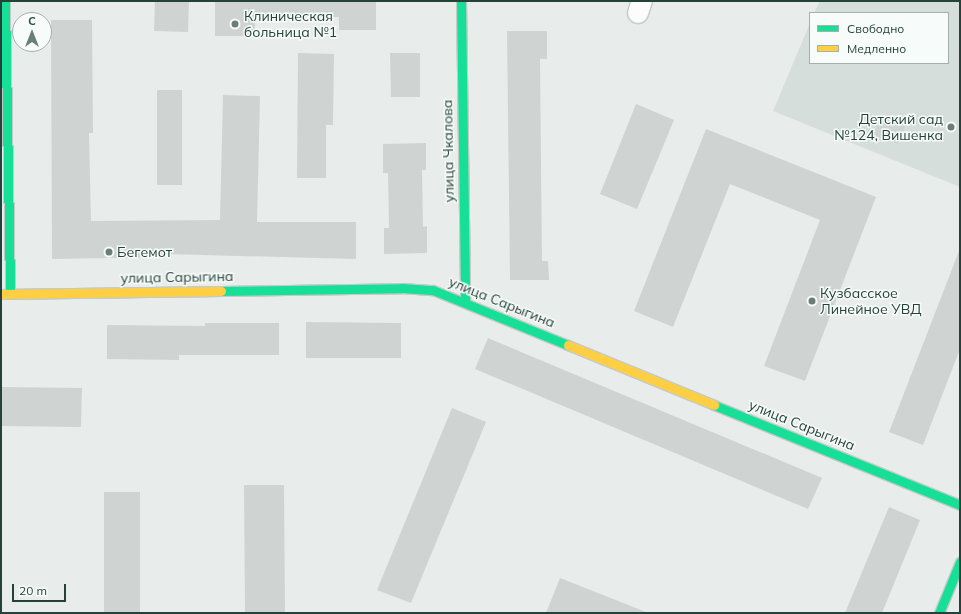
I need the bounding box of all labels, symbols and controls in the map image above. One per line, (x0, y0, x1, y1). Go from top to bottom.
place label: Клиническая больница №1 (244, 8, 337, 40)
north arrow (12, 12, 52, 52)
legend (809, 12, 949, 64)
text: С (28, 14, 36, 28)
marker: Клиническая больница №1 (229, 18, 241, 30)
text: Свободно (847, 21, 904, 36)
text: Медленно (847, 41, 906, 56)
street label: улица Чкалова (439, 99, 457, 203)
place label: Детский сад №124, Вишенка (834, 111, 943, 144)
marker: Детский сад №124, Вишенка (946, 122, 956, 132)
place label: Бегемот (117, 244, 172, 260)
marker: Бегемот (104, 247, 114, 257)
street label: улица Сарыгина (120, 268, 234, 286)
street label: улица Сарыгина (447, 273, 557, 331)
place label: Кузбасское Линейное УВД (820, 285, 921, 318)
marker: Кузбасское Линейное УВД (807, 296, 817, 306)
street label: улица Сарыгина (747, 396, 857, 454)
scale bar (14, 576, 68, 602)
text: 20 m (19, 583, 47, 598)

